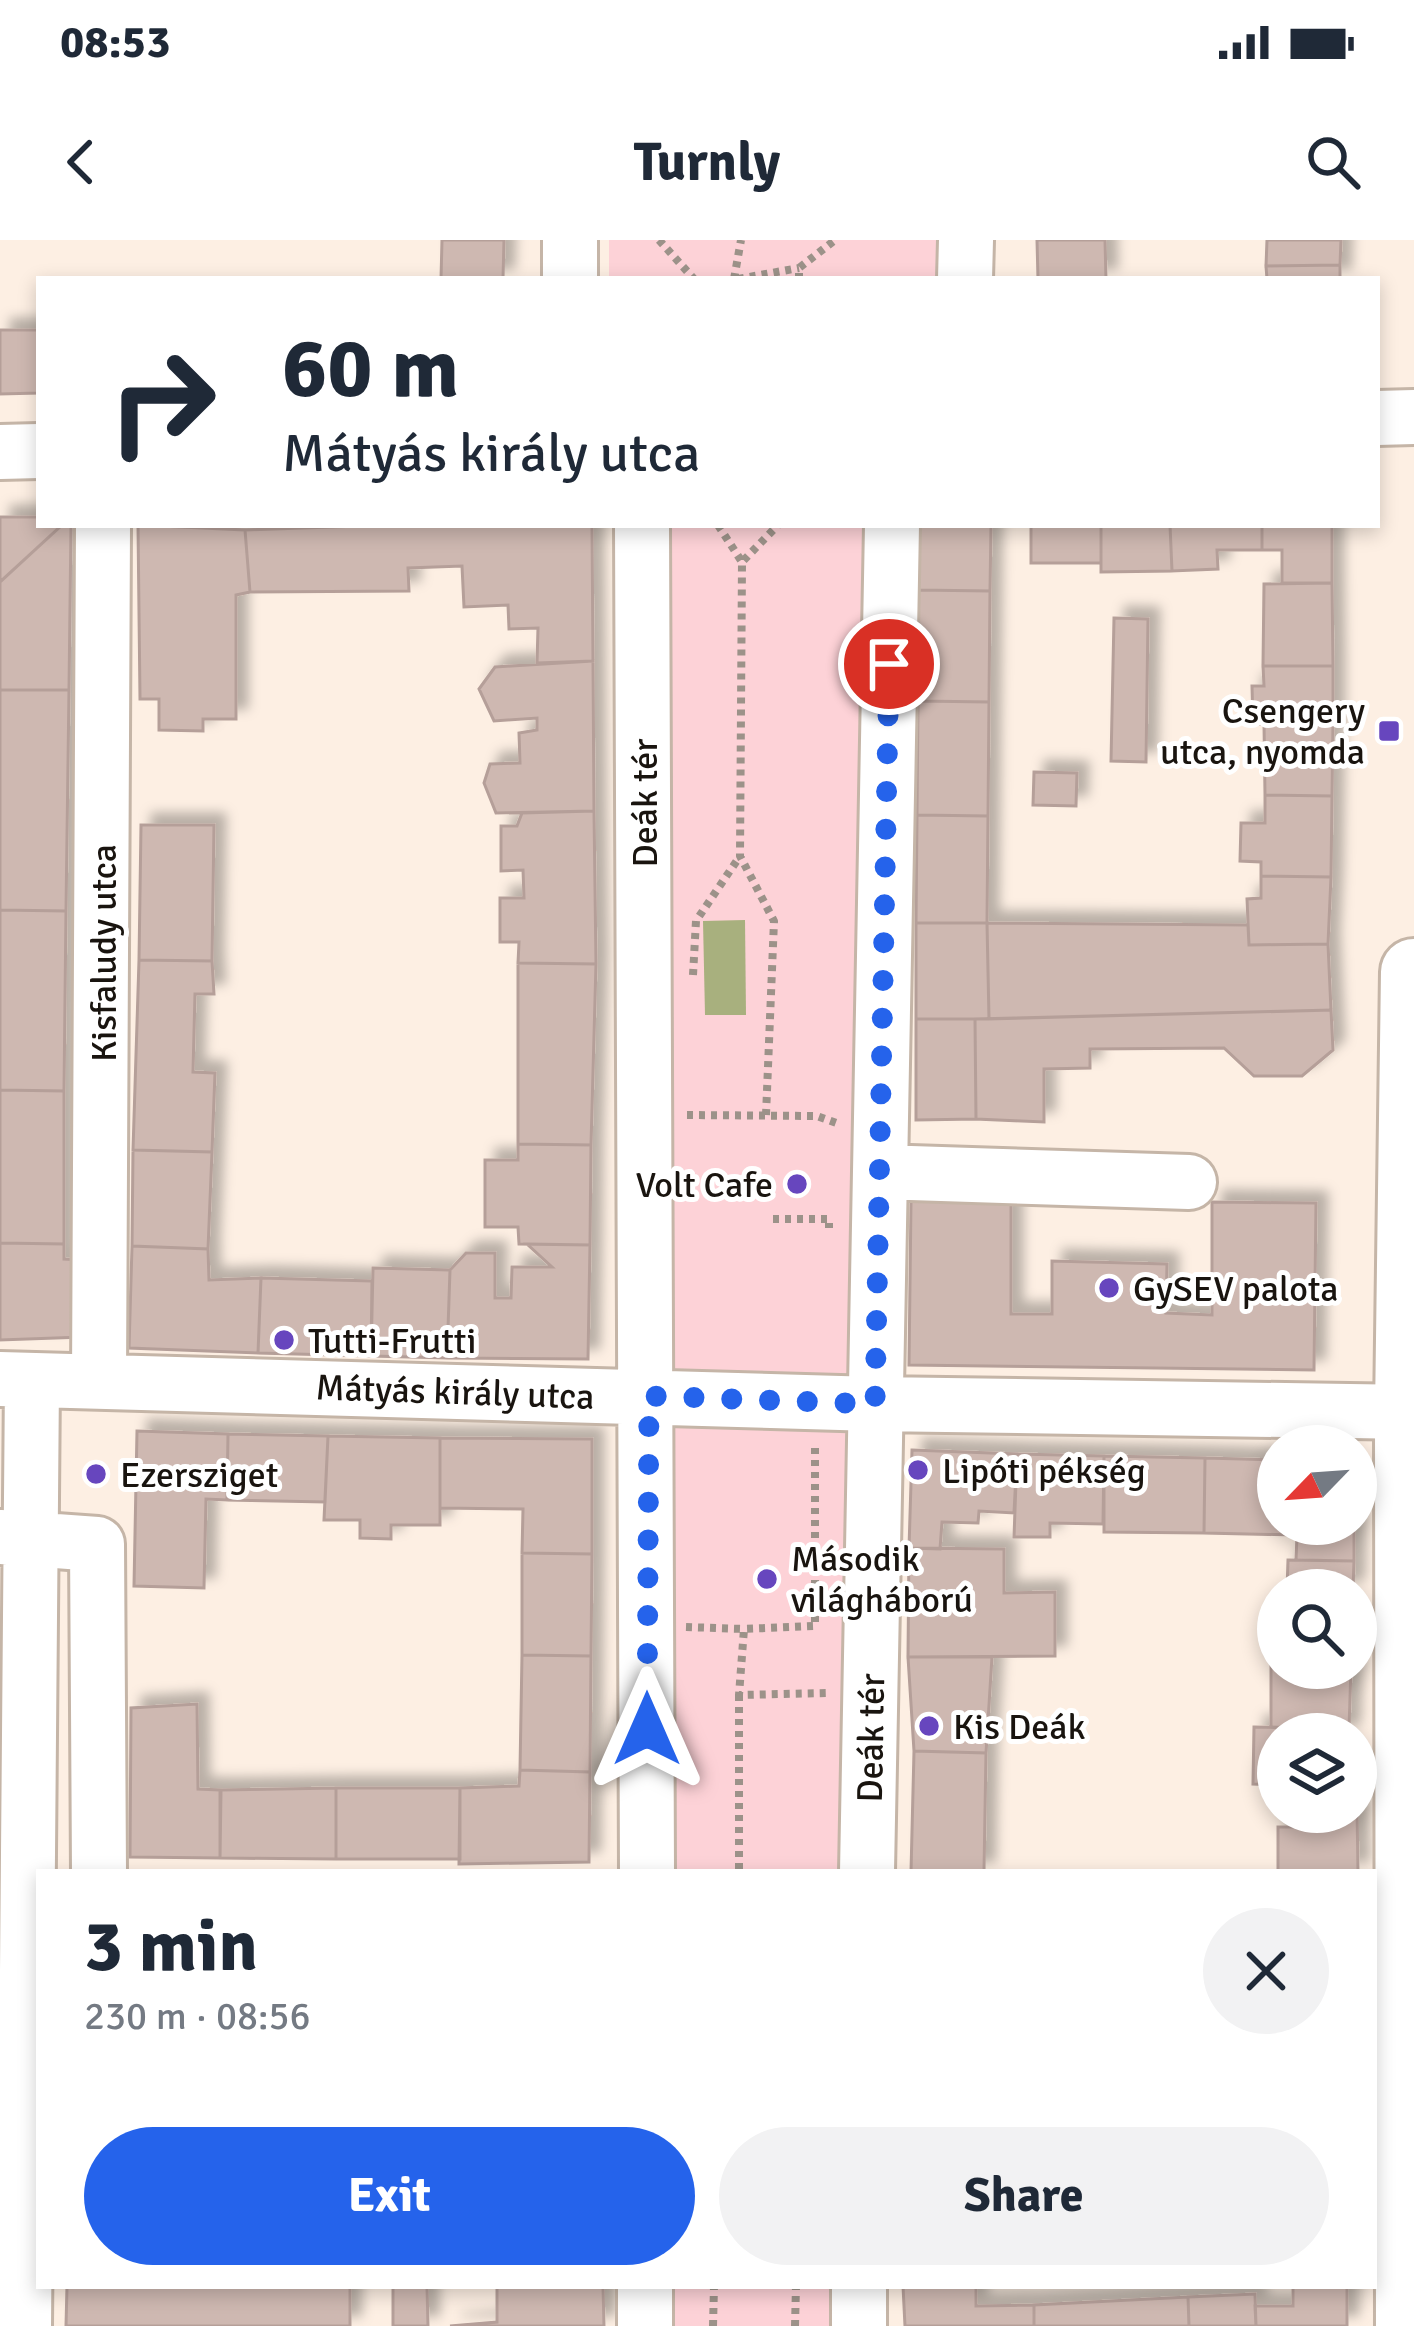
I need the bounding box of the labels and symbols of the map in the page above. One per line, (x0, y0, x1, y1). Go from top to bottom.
pin (838, 613, 940, 715)
place label: Csengery utca, nyomda (1160, 689, 1365, 775)
marker: Csengery utca, nyomda (1376, 718, 1402, 744)
street label: Deák tér (623, 738, 668, 868)
street label: Kisfaludy utca (82, 844, 127, 1062)
place label: Volt Cafe (635, 1163, 773, 1208)
marker: Volt Cafe (784, 1171, 810, 1197)
place label: GySEV palota (1133, 1267, 1339, 1312)
marker: GySEV palota (1096, 1275, 1122, 1301)
place label: Tutti-Frutti (308, 1319, 476, 1364)
marker: Tutti-Frutti (271, 1327, 297, 1353)
street label: Mátyás király utca (315, 1365, 595, 1420)
north arrow (1257, 1425, 1377, 1545)
place label: Lipóti pékség (942, 1449, 1146, 1494)
place label: Ezersziget (120, 1453, 278, 1498)
marker: Lipóti pékség (905, 1457, 931, 1483)
marker: Ezersziget (83, 1461, 109, 1487)
place label: Második világháború (791, 1537, 973, 1623)
marker: Második világháború (754, 1566, 780, 1592)
position arrow (584, 1666, 710, 1792)
street label: Deák tér (848, 1672, 895, 1803)
place label: Kis Deák (953, 1705, 1086, 1750)
marker: Kis Deák (916, 1713, 942, 1739)

